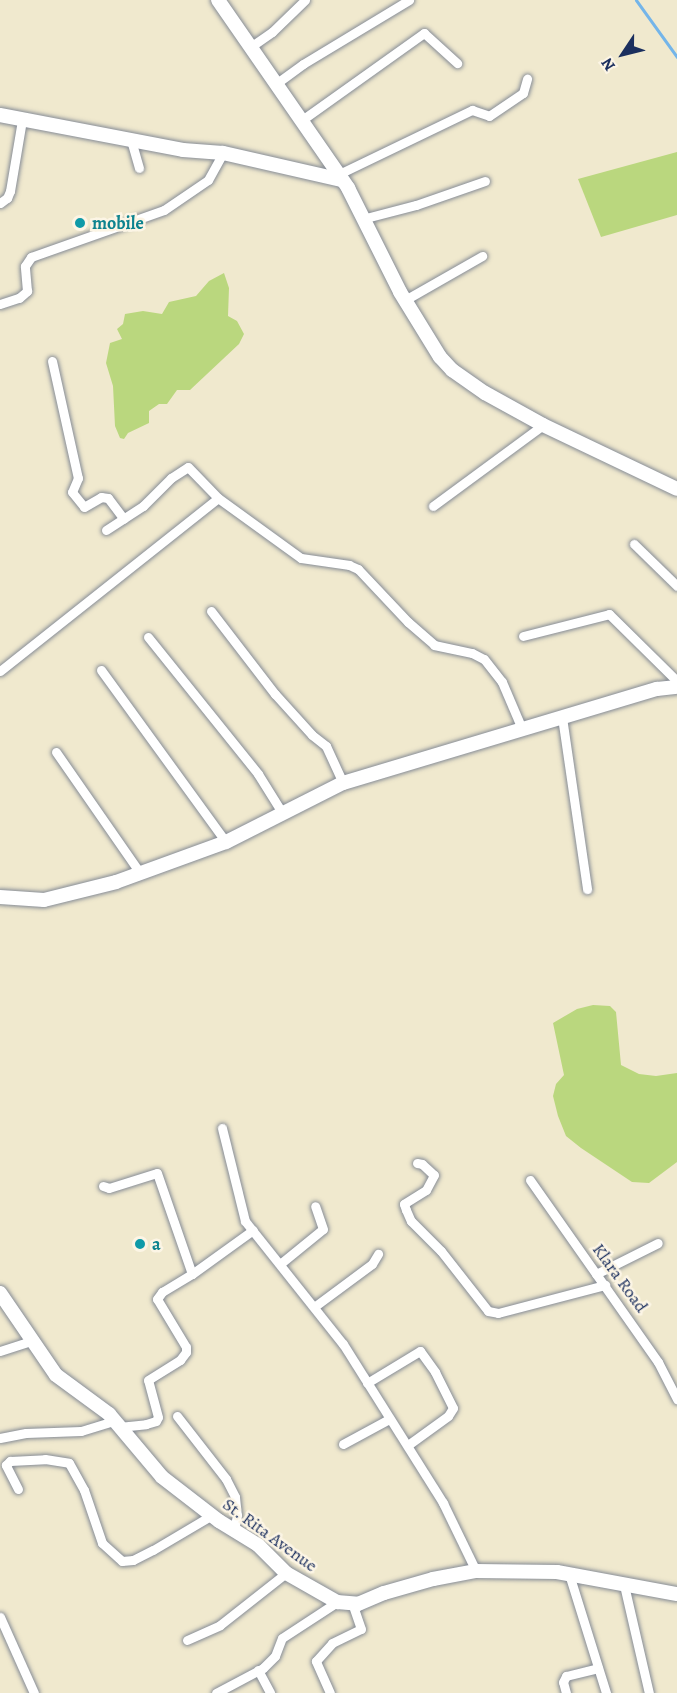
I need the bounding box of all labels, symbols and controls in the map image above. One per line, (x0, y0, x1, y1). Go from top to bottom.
north arrow (593, 24, 653, 84)
text: N (596, 53, 621, 75)
place label: mobile (92, 212, 144, 234)
marker: mobile (73, 216, 87, 230)
place label: a (152, 1233, 161, 1255)
marker: a (133, 1237, 147, 1251)
street label: Klara Road (588, 1239, 652, 1317)
street label: St. Rita Avenue (218, 1493, 322, 1577)

